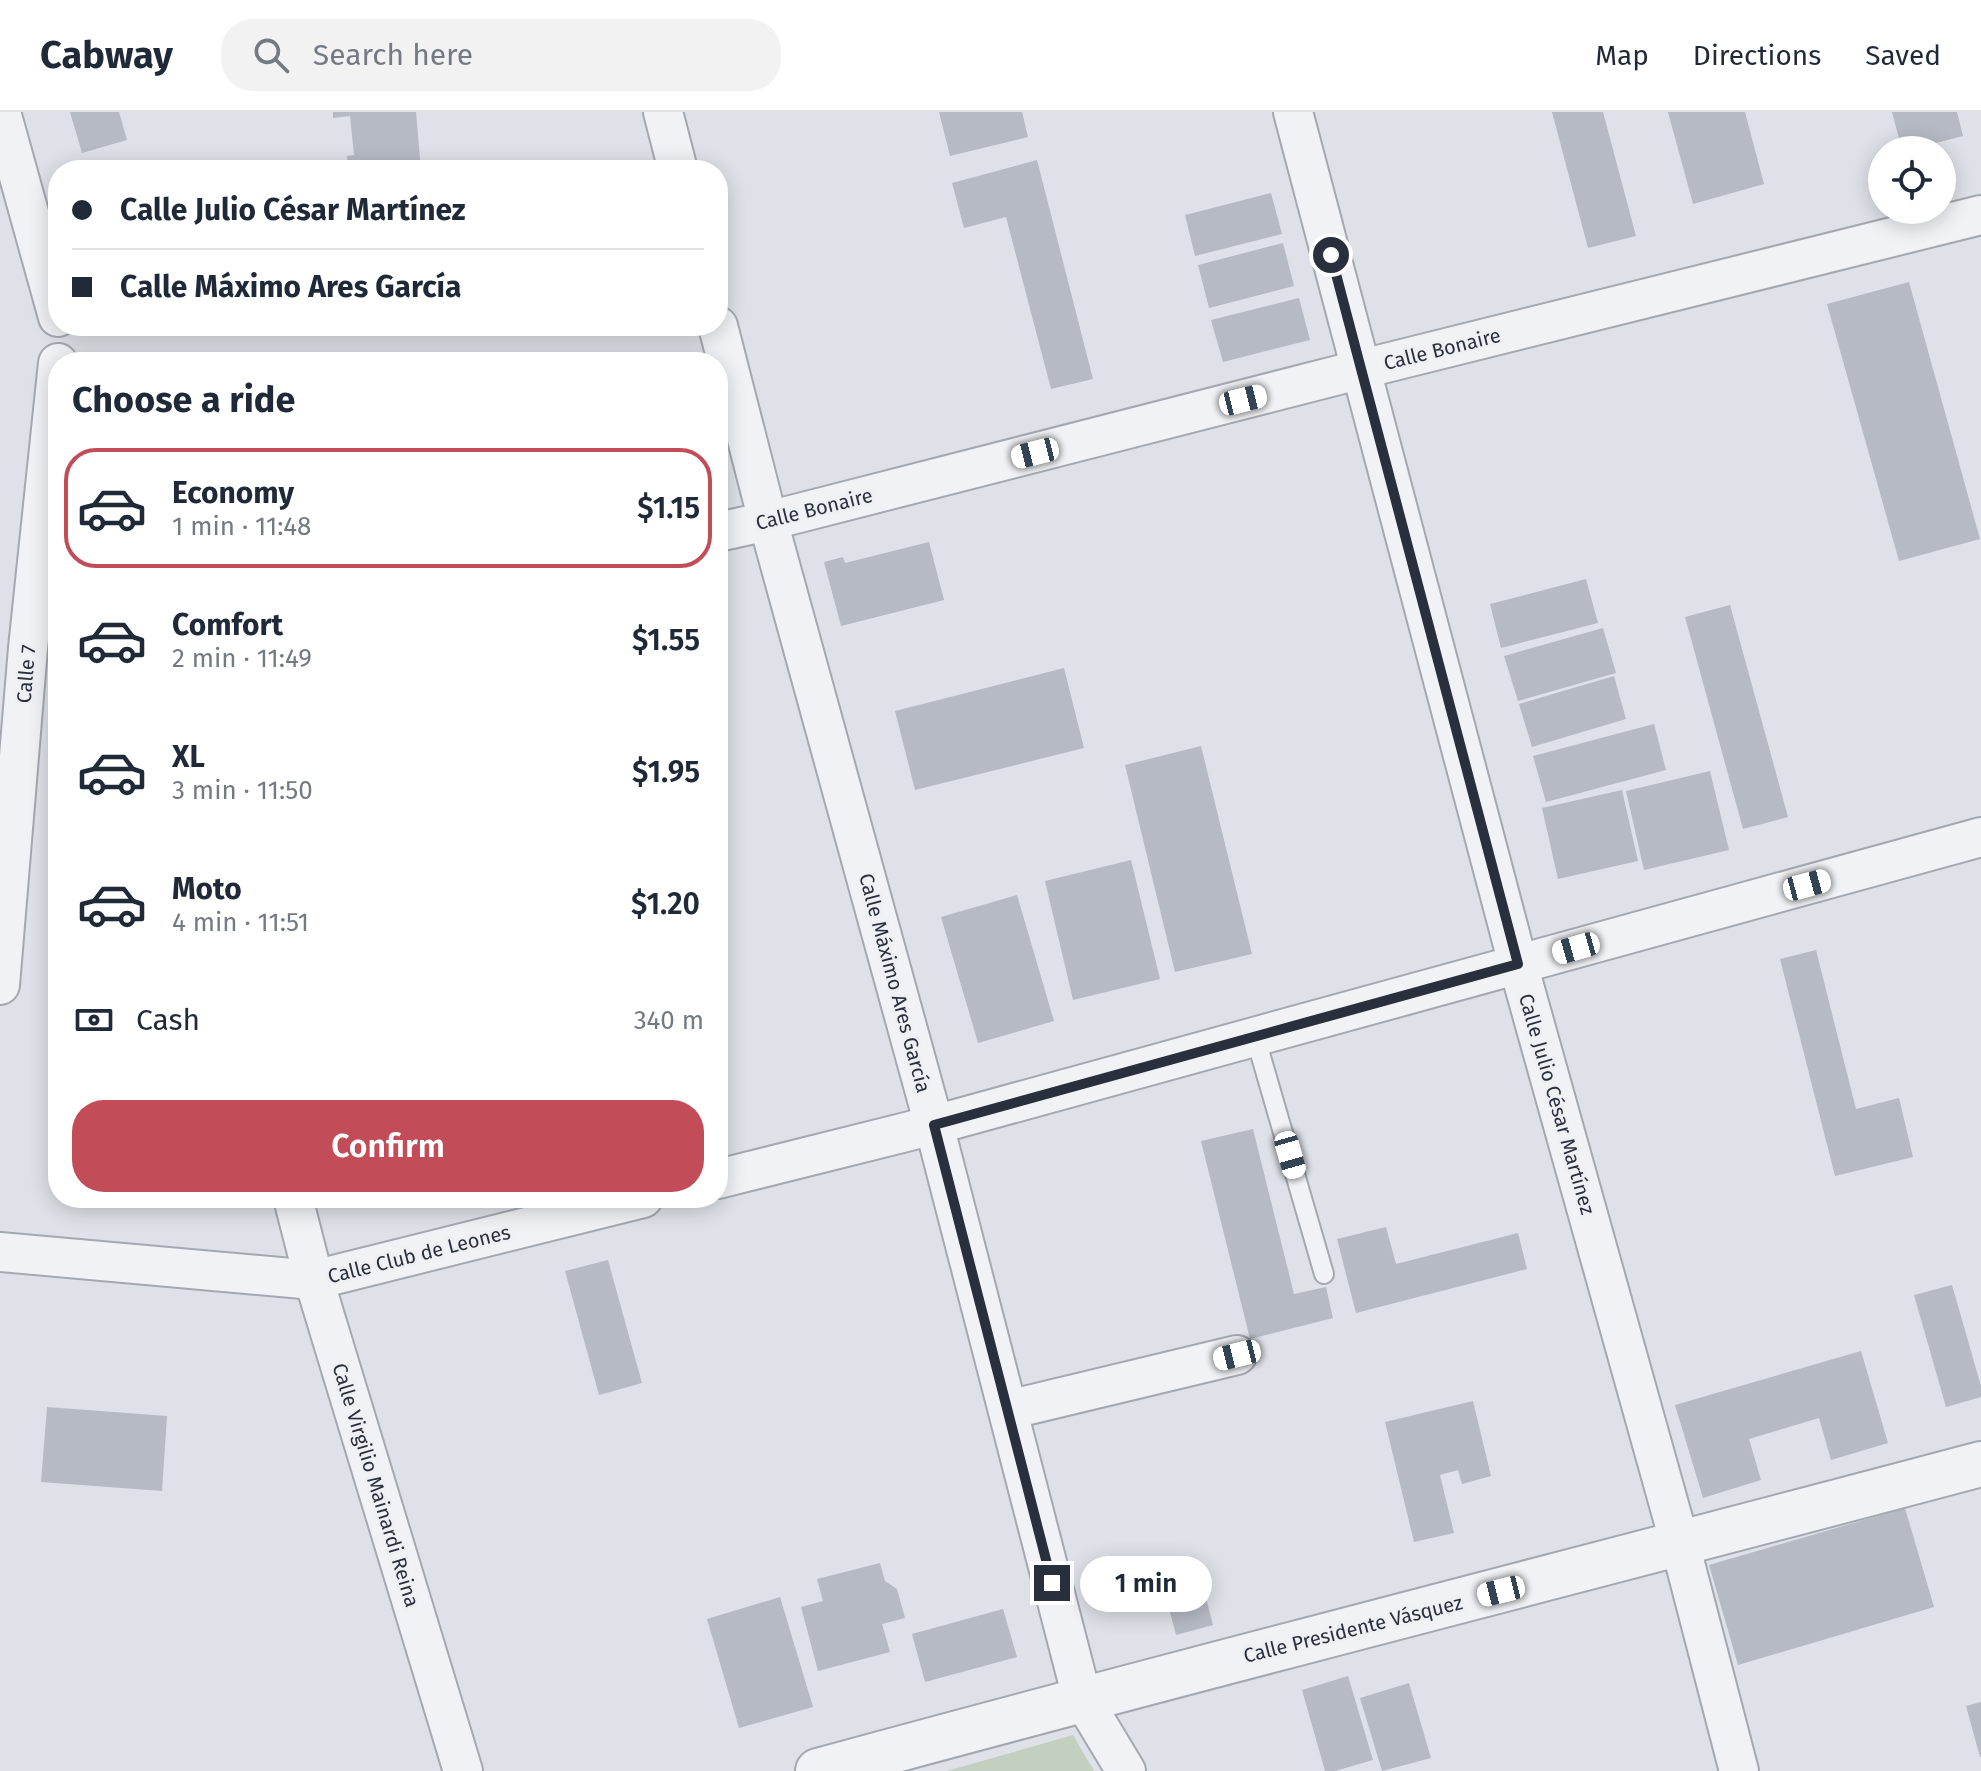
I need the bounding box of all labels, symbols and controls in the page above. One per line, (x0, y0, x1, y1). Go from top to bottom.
search box (221, 19, 781, 91)
text: Cabway (40, 32, 173, 78)
icon: search (249, 33, 293, 77)
text: Search here (313, 37, 473, 73)
text: Map (1595, 39, 1649, 72)
text: Directions (1693, 39, 1821, 72)
text: Saved (1865, 39, 1941, 72)
map controls (1868, 136, 1956, 224)
button: locate (1868, 136, 1956, 224)
text: Calle Julio César Martínez (120, 192, 466, 228)
route start (1313, 237, 1349, 273)
text: Calle Máximo Ares García (120, 269, 461, 305)
street label: Calle Bonaire (1381, 323, 1503, 375)
text: Choose a ride (72, 378, 295, 422)
car (1217, 383, 1269, 417)
car (1009, 436, 1061, 470)
icon: car (76, 472, 148, 544)
text: Economy (172, 475, 294, 511)
street label: Calle Bonaire (753, 483, 875, 535)
text: $1.15 (637, 490, 700, 526)
text: 1 min · 11:48 (172, 511, 311, 542)
icon: car (76, 604, 148, 676)
text: Comfort (172, 607, 283, 643)
text: $1.55 (632, 622, 700, 658)
text: 2 min · 11:49 (172, 643, 312, 674)
street label: Calle 7 (12, 644, 41, 704)
icon: car (76, 736, 148, 808)
text: XL (172, 739, 205, 775)
text: $1.95 (632, 754, 700, 790)
text: 3 min · 11:50 (172, 775, 313, 806)
car (1781, 867, 1833, 903)
icon: car (76, 868, 148, 940)
text: Moto (172, 871, 242, 907)
street label: Calle Máximo Ares García (854, 871, 936, 1095)
text: $1.20 (631, 886, 700, 922)
text: 4 min · 11:51 (172, 907, 309, 938)
car (1550, 930, 1602, 966)
street label: Calle Julio César Martínez (1514, 991, 1600, 1217)
icon: cash (72, 998, 116, 1042)
text: Cash (136, 1002, 200, 1038)
text: 340 m (634, 1005, 704, 1036)
button: Confirm (72, 1100, 704, 1192)
car (1272, 1129, 1308, 1181)
street label: Calle Club de Leones (325, 1220, 513, 1288)
car (1211, 1338, 1263, 1372)
street label: Calle Virgilio Mainardi Reina (327, 1360, 425, 1610)
callout: 1 min (1080, 1555, 1212, 1611)
route end (1034, 1565, 1070, 1601)
text: 1 min (1115, 1568, 1177, 1599)
car (1475, 1574, 1527, 1608)
street label: Calle Presidente Vásquez (1241, 1590, 1465, 1668)

